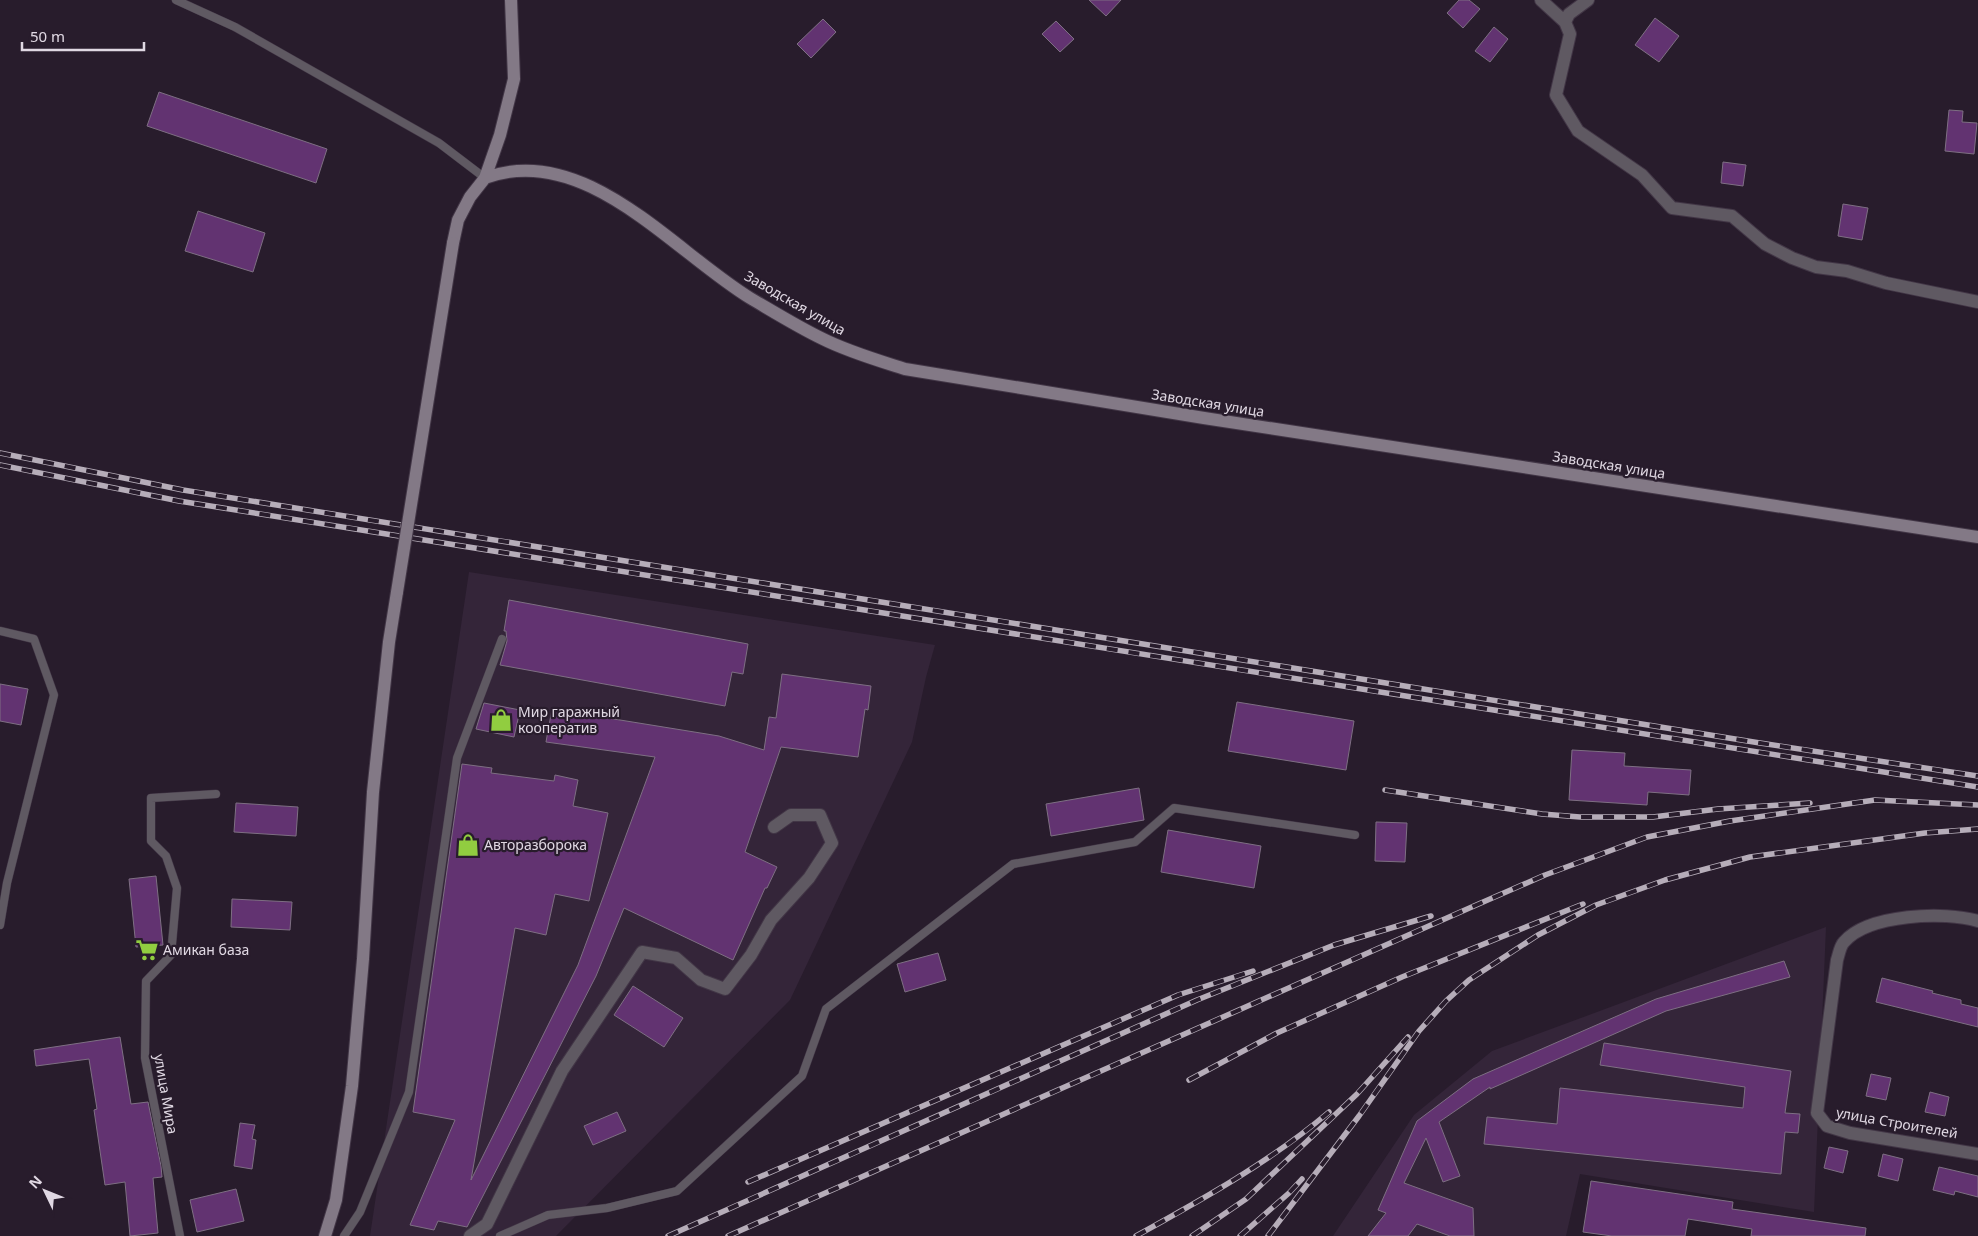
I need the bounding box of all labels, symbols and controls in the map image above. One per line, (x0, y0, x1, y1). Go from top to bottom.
scale bar (22, 20, 145, 52)
text: 50 m (30, 26, 65, 46)
street label: Заводская улица (741, 266, 849, 339)
street label: Заводская улица (1150, 384, 1266, 421)
street label: Заводская улица (1551, 446, 1667, 483)
place label: Мир гаражный кооператив (518, 702, 620, 737)
shop icon: Мир гаражный кооператив (488, 707, 514, 733)
shop icon: Авторазборока (455, 832, 481, 858)
place label: Авторазборока (484, 835, 587, 854)
supermarket icon: Амикан база (134, 937, 160, 963)
place label: Амикан база (163, 940, 249, 959)
street label: улица Мира (150, 1052, 183, 1135)
street label: улица Строителей (1835, 1102, 1959, 1143)
north arrow (20, 1166, 70, 1216)
text: N (24, 1171, 46, 1192)

